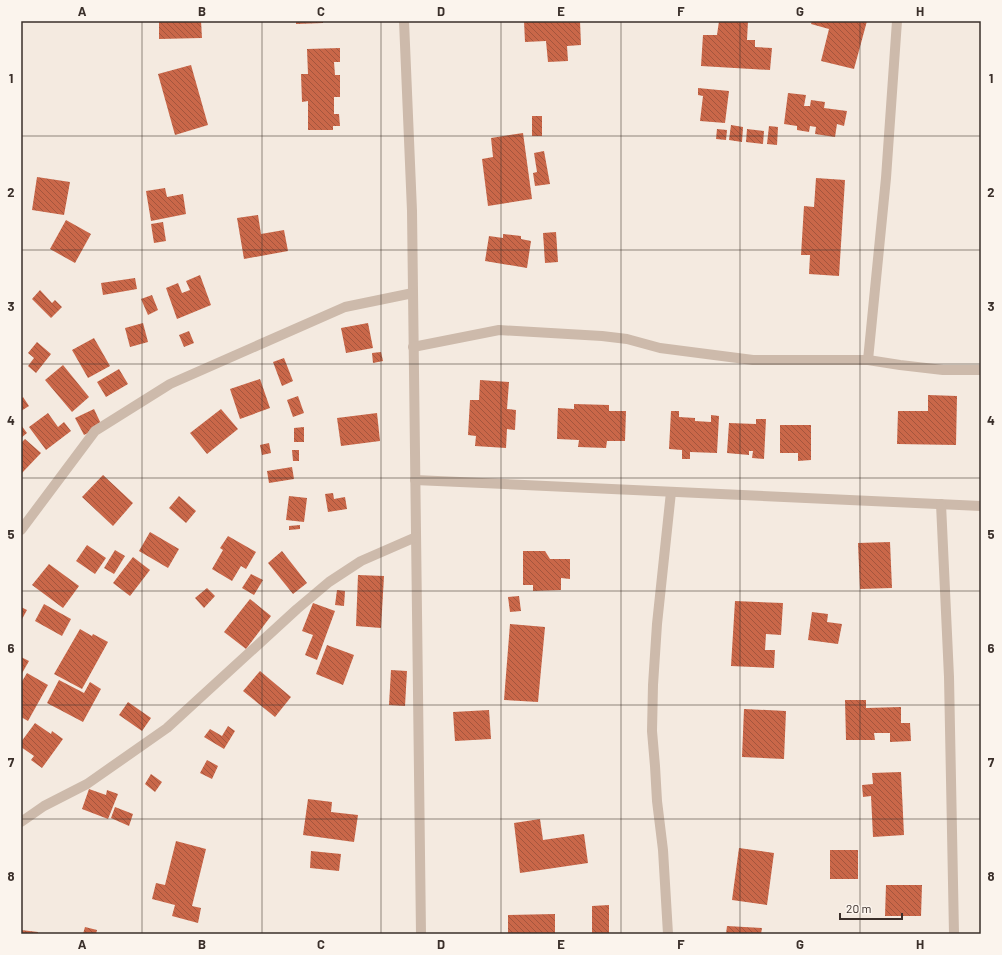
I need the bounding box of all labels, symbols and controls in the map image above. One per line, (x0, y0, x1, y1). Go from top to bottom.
text: A (78, 3, 87, 19)
text: B (198, 3, 206, 19)
text: C (317, 3, 325, 19)
text: D (437, 3, 445, 19)
text: E (557, 3, 565, 19)
text: F (677, 3, 685, 19)
text: G (796, 3, 804, 19)
text: H (916, 3, 924, 19)
text: 1 (9, 70, 13, 86)
text: 1 (989, 70, 993, 86)
text: 2 (7, 184, 15, 200)
text: 2 (987, 184, 995, 200)
text: 3 (7, 298, 15, 314)
text: 3 (987, 298, 995, 314)
text: 4 (7, 412, 15, 428)
text: 4 (987, 412, 995, 428)
text: 5 (7, 526, 15, 542)
text: 5 (987, 526, 995, 542)
text: 6 (8, 640, 15, 656)
text: 6 (988, 640, 995, 656)
text: 7 (8, 754, 15, 770)
text: 7 (988, 754, 995, 770)
text: 8 (7, 868, 15, 884)
text: 8 (987, 868, 995, 884)
scale bar (840, 895, 902, 921)
text: 20 m (846, 901, 872, 915)
text: A (78, 936, 87, 952)
text: B (198, 936, 206, 952)
text: C (317, 936, 325, 952)
text: D (437, 936, 445, 952)
text: E (557, 936, 565, 952)
text: F (677, 936, 685, 952)
text: G (796, 936, 804, 952)
text: H (916, 936, 924, 952)

